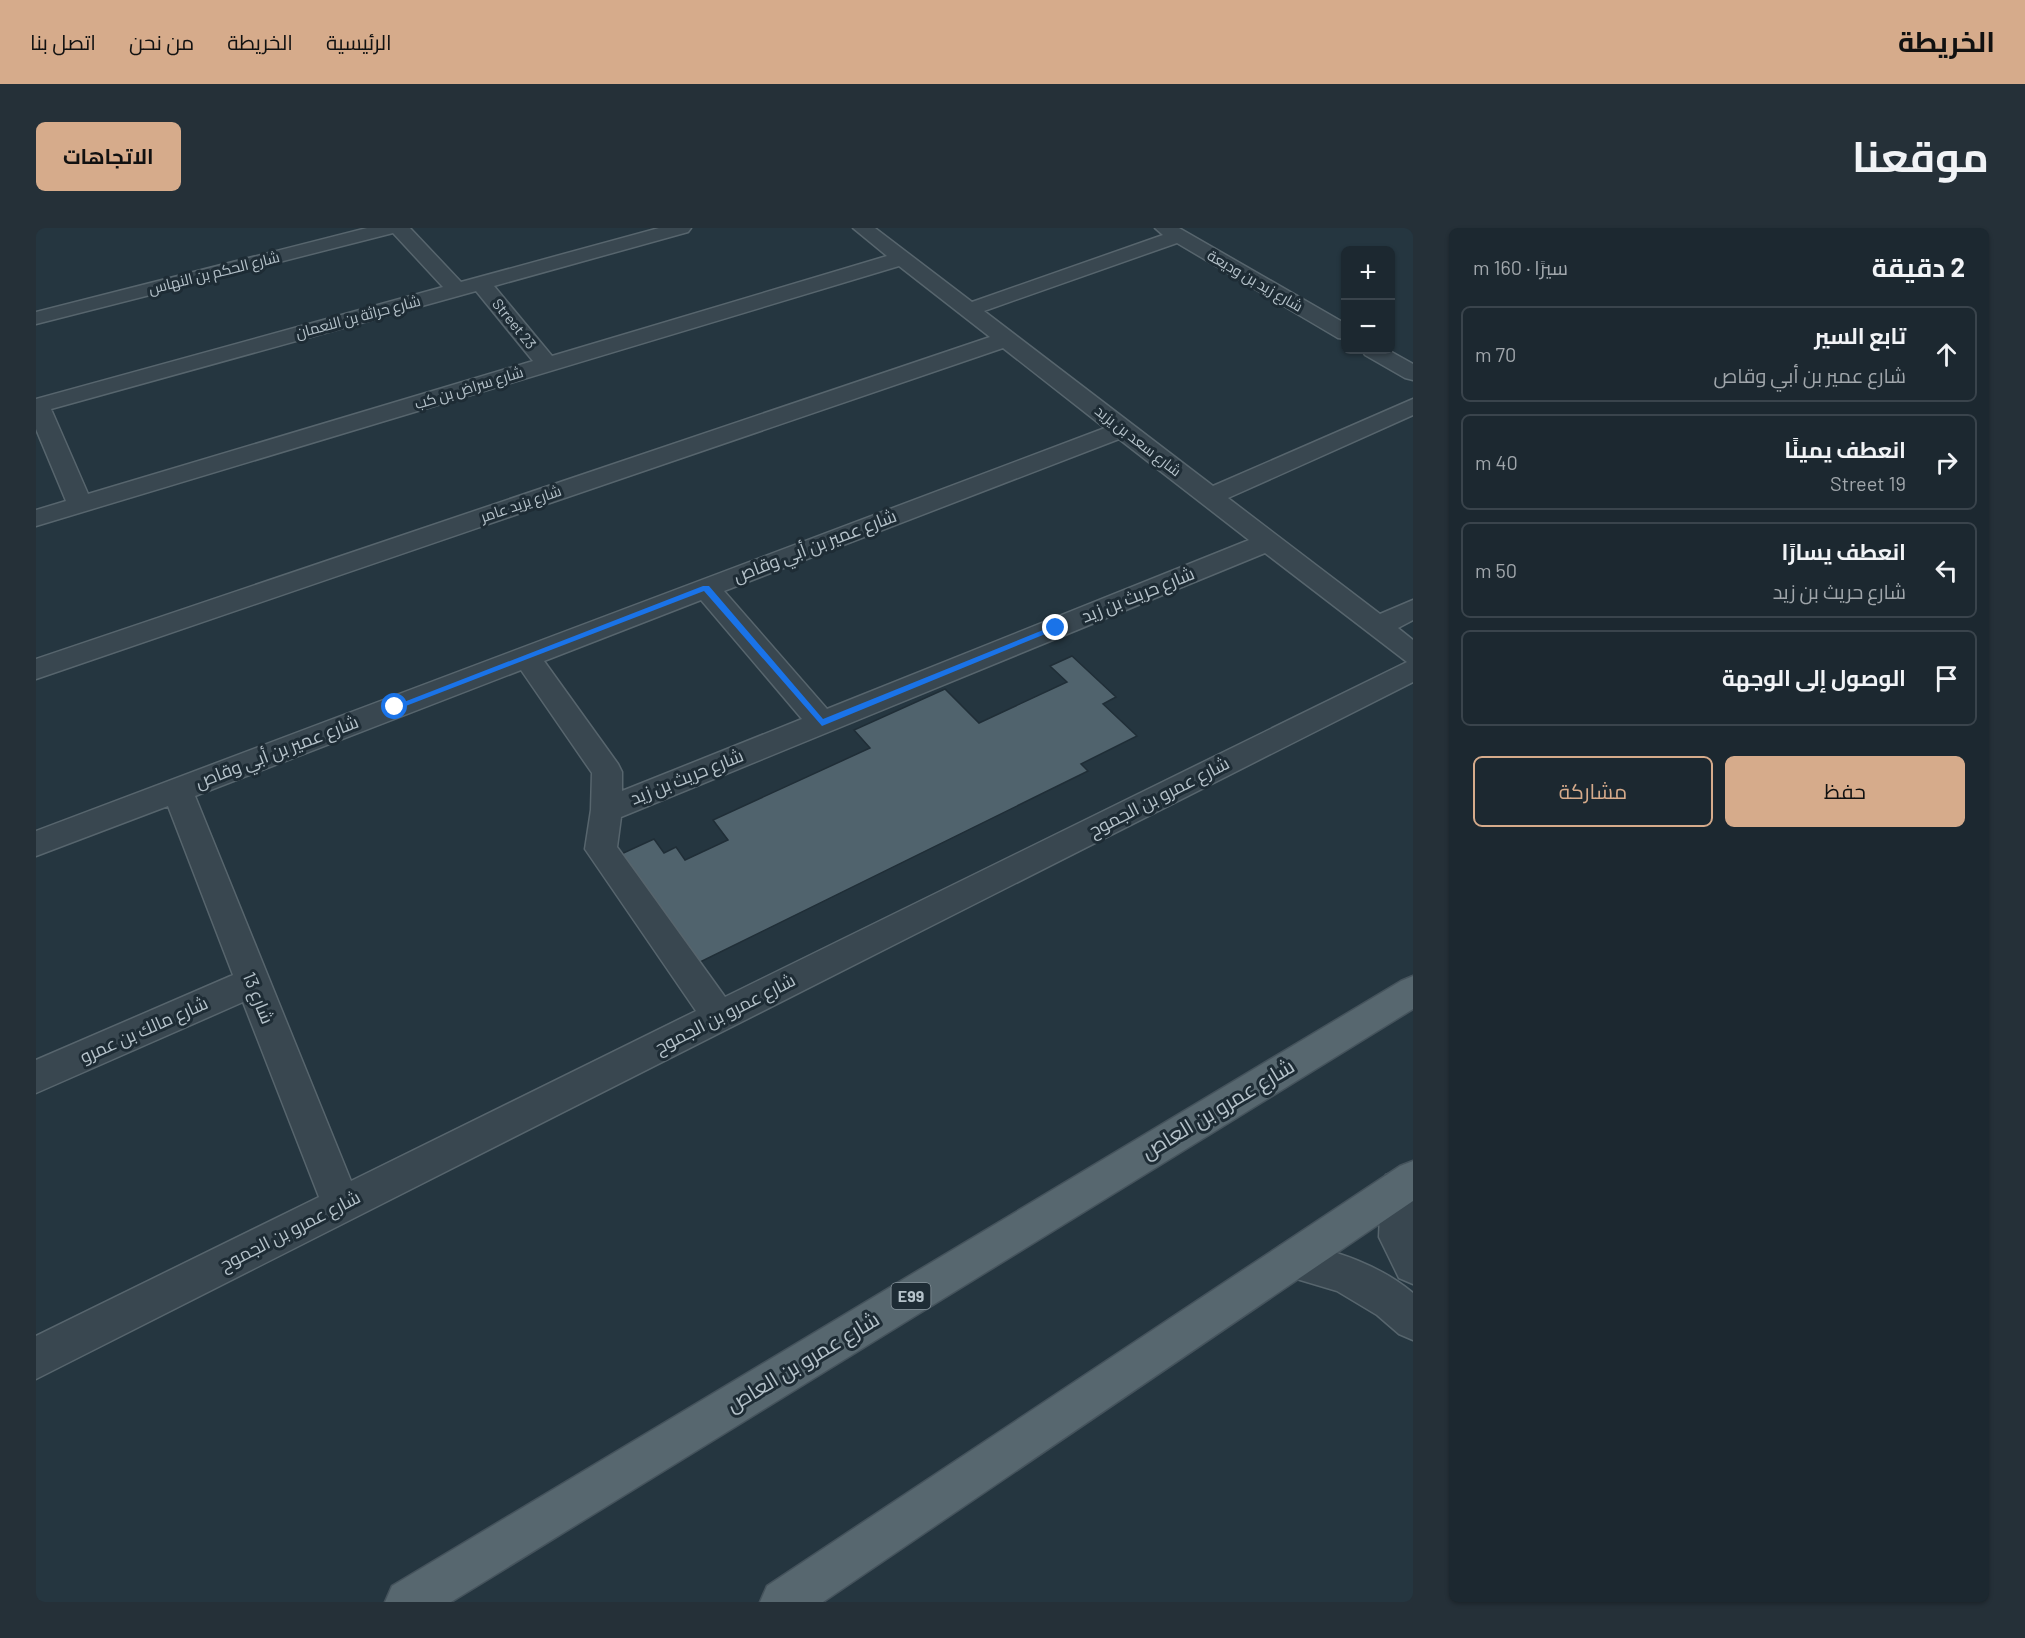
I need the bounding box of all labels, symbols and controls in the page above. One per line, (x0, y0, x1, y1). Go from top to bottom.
text: الخريطة (1898, 24, 1995, 58)
text: اتصل بنا (30, 29, 96, 54)
text: من نحن (129, 29, 194, 54)
text: الخريطة (227, 29, 293, 54)
text: الرئيسية (326, 29, 392, 54)
button: الاتجاهات (36, 122, 181, 191)
text: موقعنا (1852, 130, 1989, 180)
street label: شارع زيد بن وديعة (1203, 245, 1306, 317)
map controls (1341, 246, 1395, 354)
button: + (1341, 246, 1395, 300)
street label: شارع الحكم بن النهاس (146, 247, 282, 300)
text: 2 دقيقة (1872, 251, 1965, 282)
text: سيرًا · 160 m (1473, 255, 1568, 279)
street label: شارع حراثة بن النعمان (293, 291, 423, 344)
street label: Street 23 (489, 295, 541, 352)
button: − (1341, 300, 1395, 354)
text: تابع السير (1814, 322, 1906, 348)
icon: ahead (1930, 338, 1963, 371)
text: 70 m (1475, 342, 1516, 366)
street label: شارع سراض بن كب (412, 362, 526, 415)
text: شارع عمير بن أبي وقاص (1714, 363, 1906, 387)
street label: شارع سعد بن يزيد (1090, 401, 1185, 482)
text: انعطف يمينًا (1784, 436, 1906, 462)
icon: right (1930, 446, 1963, 479)
text: 40 m (1475, 450, 1518, 474)
text: Street 19 (1830, 471, 1906, 495)
street label: شارع يزيد عامر (477, 481, 564, 528)
street label: شارع عمير بن أبي وقاص (730, 504, 901, 590)
text: انعطف يسارًا (1782, 538, 1906, 564)
icon: left (1930, 554, 1963, 587)
text: 50 m (1475, 558, 1517, 582)
street label: شارع حريث بن زيد (1078, 561, 1198, 629)
text: شارع حريث بن زيد (1773, 579, 1906, 603)
route end (1042, 614, 1068, 640)
icon: arrive (1930, 662, 1963, 695)
text: الوصول إلى الوجهة (1722, 664, 1906, 690)
route start (381, 693, 407, 719)
street label: شارع عمير بن أبي وقاص (192, 710, 363, 796)
street label: شارع حريث بن زيد (627, 743, 747, 811)
street label: شارع عمرو بن الجموح (1085, 751, 1233, 843)
button: مشاركة (1473, 756, 1713, 827)
button: حفظ (1725, 756, 1965, 827)
street label: شارع 13 (237, 968, 279, 1028)
street label: شارع عمرو بن الجموح (651, 968, 799, 1060)
street label: شارع مالك بن عمرو (76, 991, 212, 1069)
street label: شارع عمرو بن العاص (1136, 1052, 1300, 1166)
street label: شارع عمرو بن الجموح (216, 1185, 364, 1277)
road number: E99 (892, 1283, 930, 1309)
street label: شارع عمرو بن العاص (721, 1305, 885, 1419)

